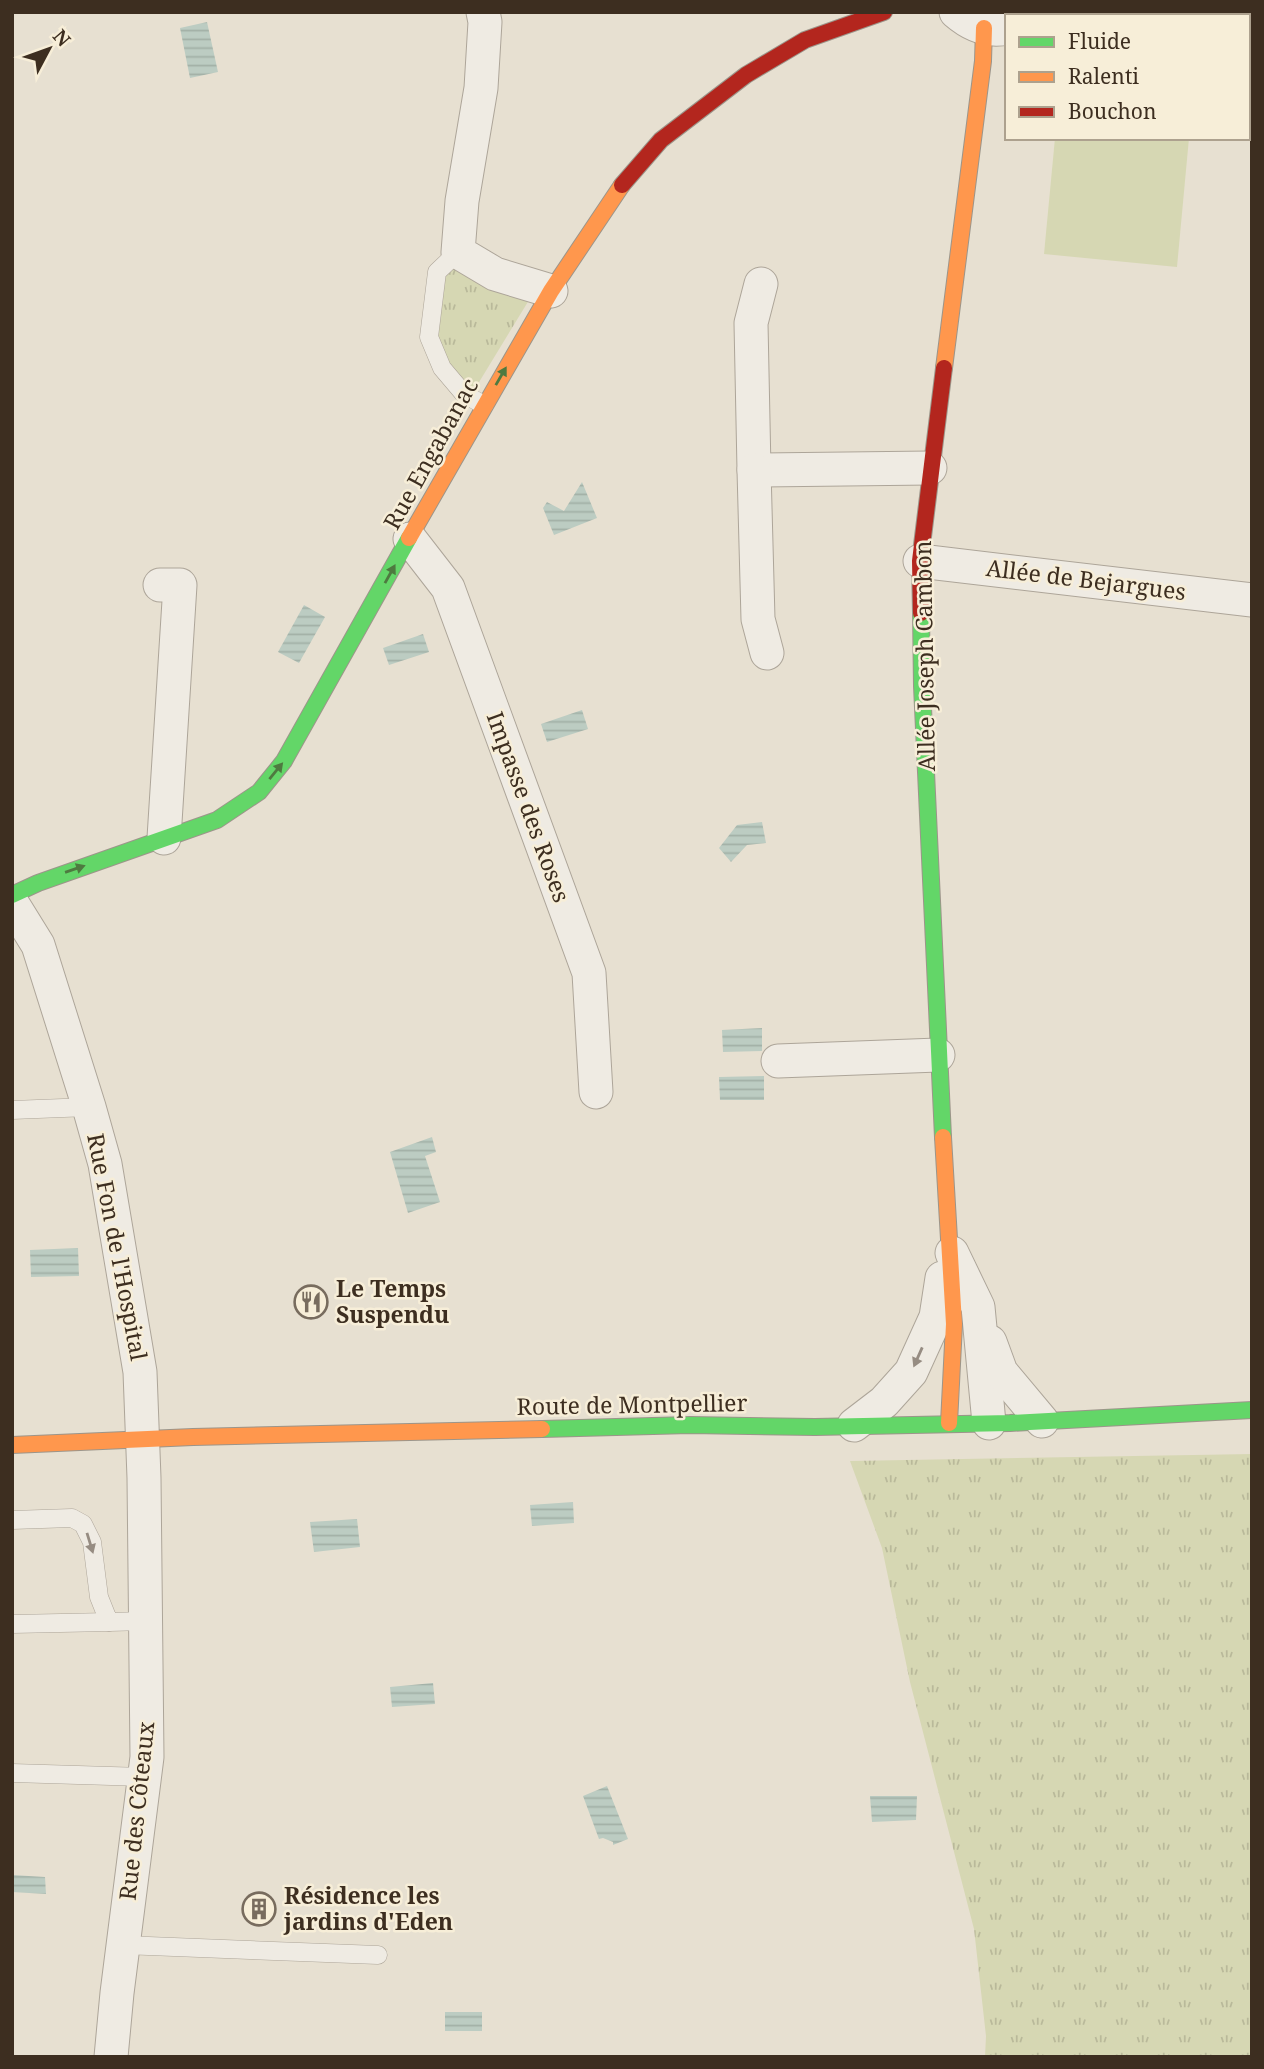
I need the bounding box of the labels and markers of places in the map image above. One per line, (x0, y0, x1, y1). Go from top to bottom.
place label: Le Temps Suspendu (336, 1272, 449, 1330)
restaurant icon: Le Temps Suspendu (292, 1283, 330, 1321)
place label: Résidence les jardins d'Eden (283, 1879, 453, 1937)
building icon: Résidence les jardins d'Eden (240, 1890, 278, 1928)

